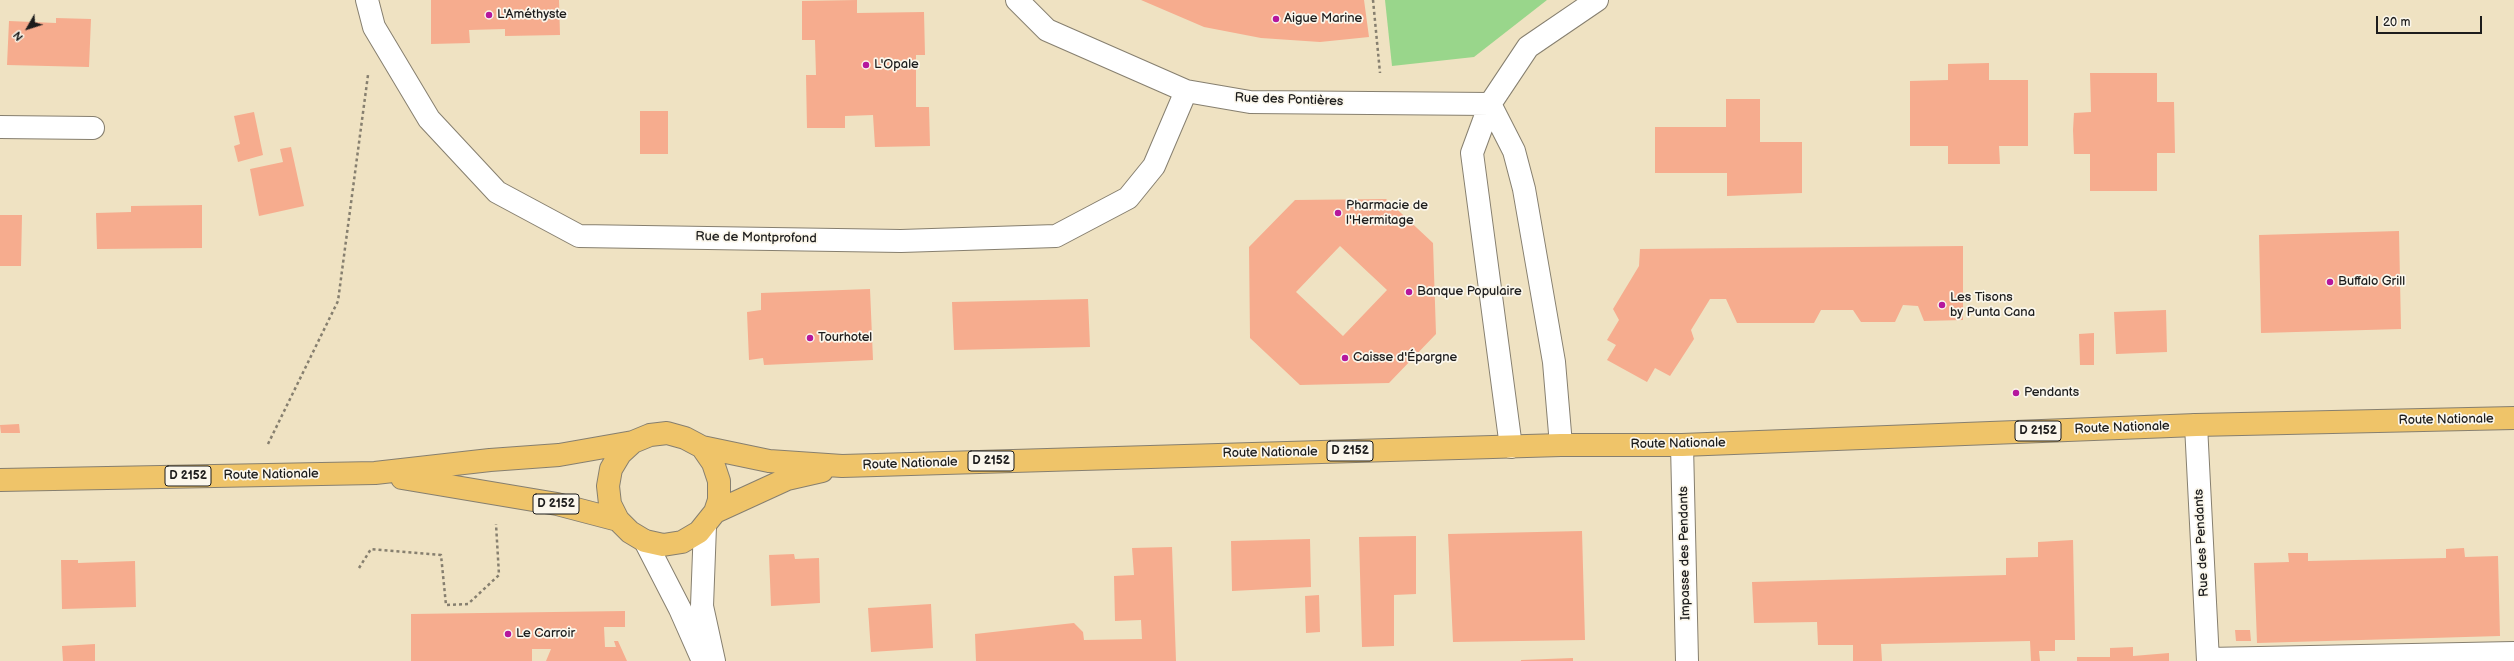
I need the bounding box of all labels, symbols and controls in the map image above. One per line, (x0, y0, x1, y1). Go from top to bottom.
place label: L'Améthyste (497, 7, 567, 23)
north arrow (8, 8, 48, 48)
scale bar (2378, 8, 2484, 34)
marker: L'Améthyste (484, 10, 494, 20)
place label: Aigue Marine (1284, 11, 1362, 27)
marker: Aigue Marine (1271, 14, 1281, 24)
text: 20 m (2383, 15, 2410, 30)
text: N (11, 29, 26, 43)
place label: L'Opale (874, 57, 919, 73)
marker: L'Opale (861, 60, 871, 70)
street label: Rue des Pontières (1234, 90, 1344, 110)
place label: Pharmacie de l'Hermitage (1346, 198, 1428, 229)
marker: Pharmacie de l'Hermitage (1333, 208, 1343, 218)
street label: Rue de Montprofond (695, 229, 817, 247)
place label: Buffalo Grill (2338, 274, 2405, 290)
marker: Buffalo Grill (2325, 277, 2335, 287)
place label: Banque Populaire (1417, 284, 1522, 300)
marker: Banque Populaire (1404, 287, 1414, 297)
place label: Les Tisons by Punta Cana (1950, 290, 2035, 321)
marker: Les Tisons by Punta Cana (1937, 300, 1947, 310)
place label: Tourhotel (818, 330, 872, 346)
marker: Tourhotel (805, 333, 815, 343)
place label: Caisse d'Épargne (1353, 350, 1457, 366)
marker: Caisse d'Épargne (1340, 353, 1350, 363)
place label: Pendants (2024, 385, 2079, 401)
marker: Pendants (2011, 388, 2021, 398)
street label: Route Nationale (2398, 411, 2494, 429)
street label: Route Nationale (2074, 419, 2170, 437)
road number: D 2152 (2015, 421, 2061, 441)
street label: Route Nationale (1630, 435, 1726, 453)
road number: D 2152 (1327, 441, 1373, 461)
street label: Route Nationale (1222, 444, 1318, 462)
road number: D 2152 (968, 451, 1014, 471)
street label: Route Nationale (862, 455, 958, 473)
road number: D 2152 (165, 466, 211, 486)
street label: Route Nationale (223, 466, 319, 484)
street label: Impasse des Pendants (1676, 486, 1694, 620)
street label: Rue des Pendants (2191, 489, 2213, 597)
road number: D 2152 (533, 494, 579, 514)
place label: Le Carroir (516, 626, 575, 642)
marker: Le Carroir (503, 629, 513, 639)

